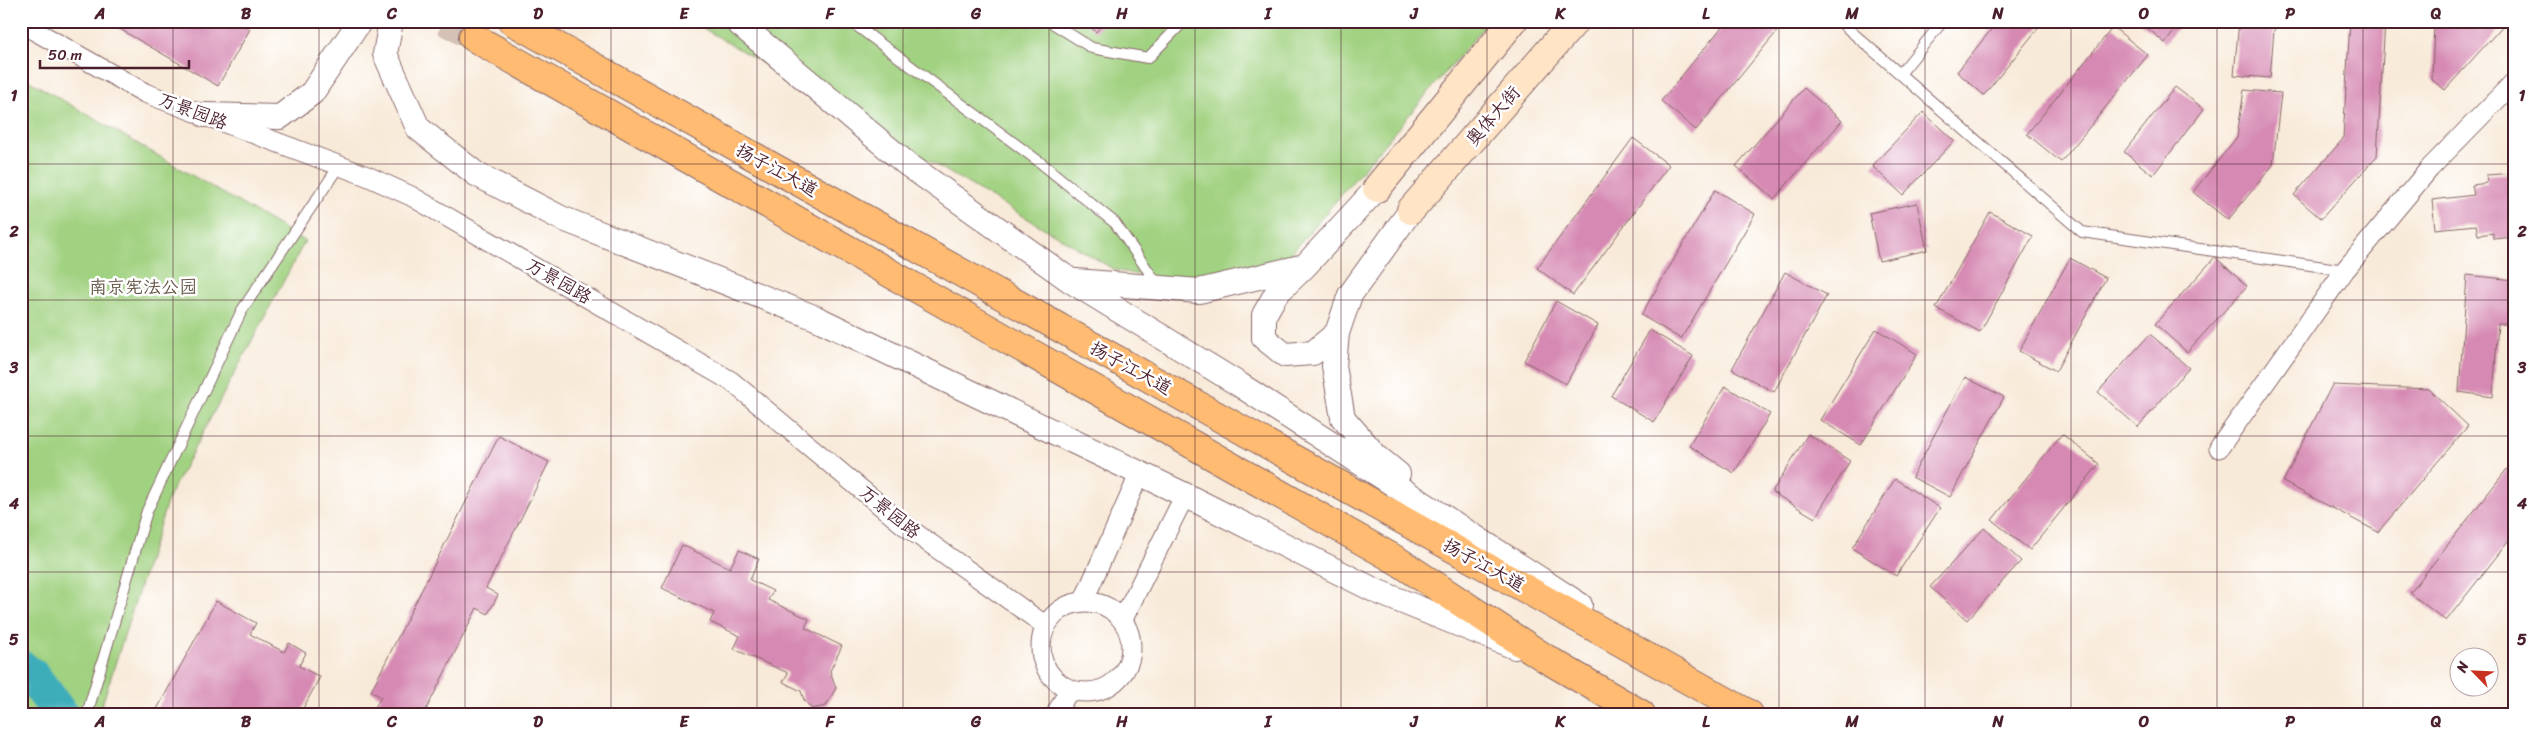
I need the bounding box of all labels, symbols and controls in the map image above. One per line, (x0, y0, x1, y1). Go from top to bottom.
text: A (94, 0, 105, 28)
text: B (241, 0, 252, 28)
text: C (386, 0, 398, 28)
text: D (533, 0, 543, 28)
text: E (680, 0, 690, 28)
text: F (825, 0, 836, 28)
text: G (970, 0, 982, 28)
text: H (1115, 0, 1128, 28)
text: I (1264, 0, 1273, 28)
text: J (1409, 0, 1419, 28)
text: K (1554, 0, 1566, 28)
text: L (1702, 0, 1710, 28)
text: M (1844, 0, 1859, 28)
text: N (1991, 0, 2004, 28)
text: O (2138, 0, 2150, 28)
text: P (2285, 0, 2295, 28)
text: Q (2430, 0, 2442, 28)
scale bar (40, 38, 189, 70)
text: 50 m (48, 42, 83, 68)
street label: 奥体大街 (1457, 78, 1529, 154)
text: 1 (11, 81, 18, 110)
text: 1 (2519, 81, 2526, 110)
street label: 万景园路 (154, 83, 232, 139)
street label: 扬子江大道 (730, 134, 824, 206)
text: 2 (8, 217, 19, 246)
text: 2 (2516, 217, 2527, 246)
street label: 万景园路 (520, 249, 598, 313)
park label: 南京宪法公园 (89, 271, 197, 303)
street label: 扬子江大道 (1084, 332, 1178, 404)
text: 3 (9, 353, 19, 382)
text: 3 (2517, 353, 2527, 382)
street label: 万景园路 (852, 477, 928, 547)
text: 4 (8, 489, 19, 518)
text: 4 (2516, 489, 2527, 518)
street label: 扬子江大道 (1437, 529, 1531, 601)
text: 5 (9, 625, 19, 654)
text: 5 (2517, 625, 2527, 654)
north arrow (2448, 648, 2498, 698)
text: N (2449, 657, 2476, 677)
text: A (94, 707, 105, 735)
text: B (241, 707, 252, 735)
text: C (386, 707, 398, 735)
text: D (533, 707, 543, 735)
text: E (680, 707, 690, 735)
text: F (825, 707, 836, 735)
text: G (970, 707, 982, 735)
text: H (1115, 707, 1128, 735)
text: I (1264, 707, 1273, 735)
text: J (1409, 707, 1419, 735)
text: K (1554, 707, 1566, 735)
text: L (1702, 707, 1710, 735)
text: M (1844, 707, 1859, 735)
text: N (1991, 707, 2004, 735)
text: O (2138, 707, 2150, 735)
text: P (2285, 707, 2295, 735)
text: Q (2430, 707, 2442, 735)

